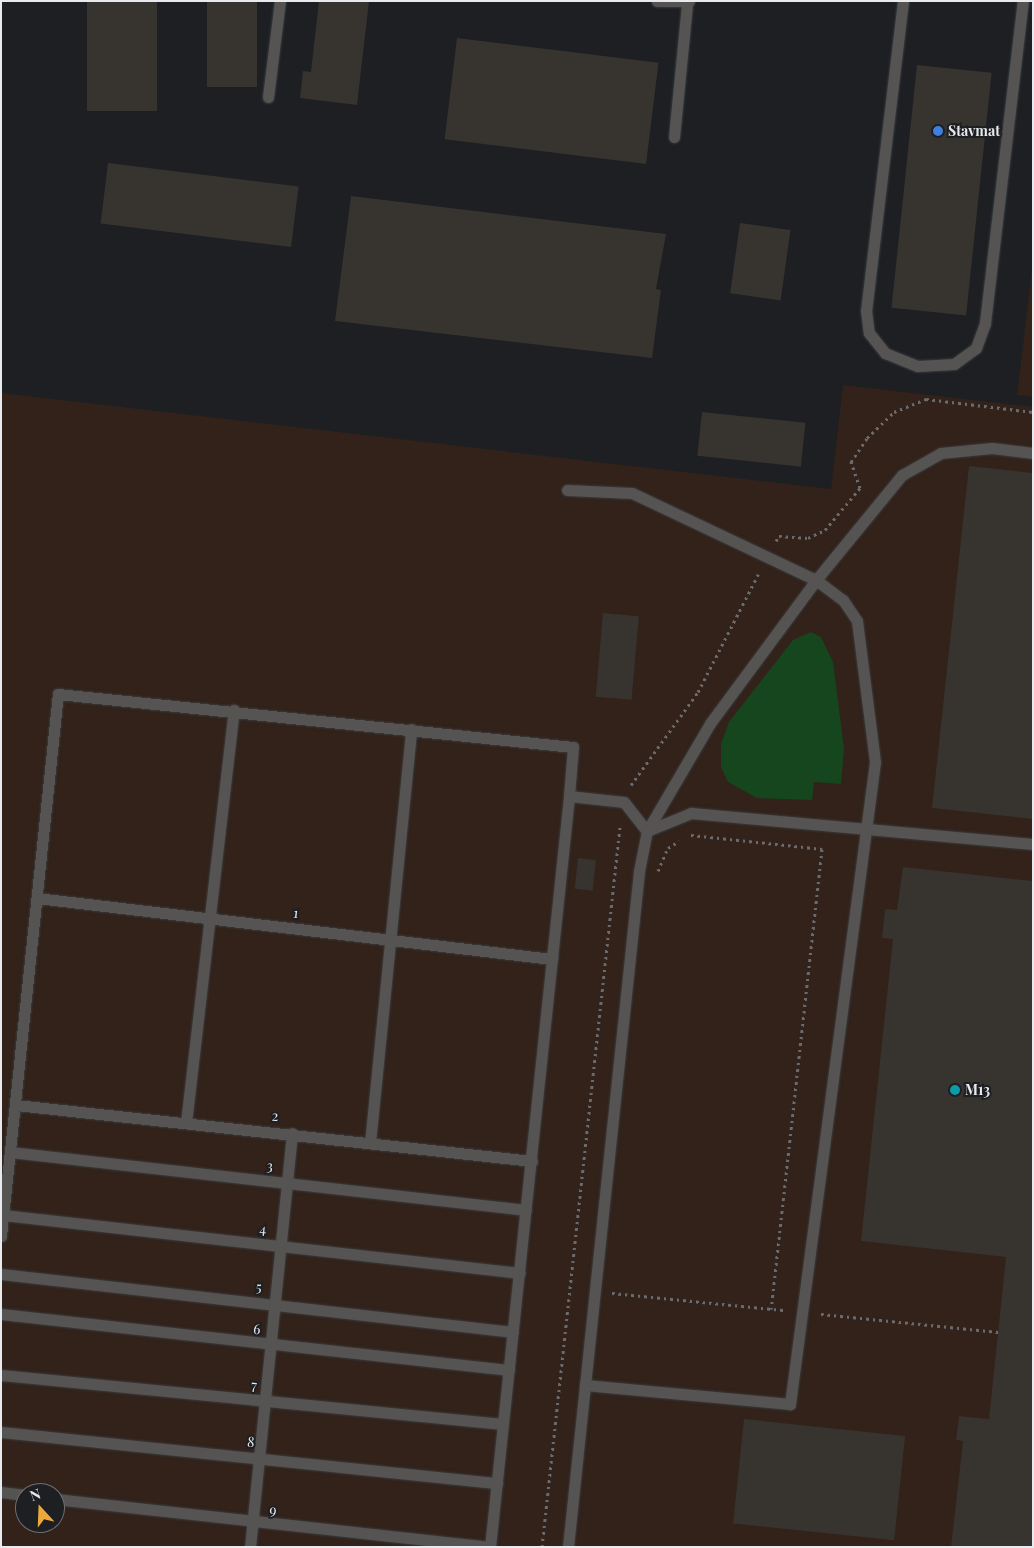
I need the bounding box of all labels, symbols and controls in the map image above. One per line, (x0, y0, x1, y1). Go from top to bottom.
place label: Stavmat (948, 123, 1000, 139)
marker: Stavmat (932, 125, 944, 137)
street label: 1 (292, 904, 300, 922)
place label: M13 (965, 1082, 990, 1098)
marker: M13 (949, 1084, 961, 1096)
street label: 2 (271, 1107, 279, 1125)
street label: 3 (266, 1157, 274, 1175)
street label: 4 (259, 1220, 267, 1238)
street label: 5 (255, 1278, 263, 1296)
street label: 6 (252, 1320, 262, 1338)
street label: 7 (250, 1376, 258, 1394)
street label: 8 (247, 1433, 255, 1451)
north arrow (15, 1483, 65, 1533)
text: N (27, 1484, 43, 1505)
street label: 9 (269, 1501, 277, 1519)

